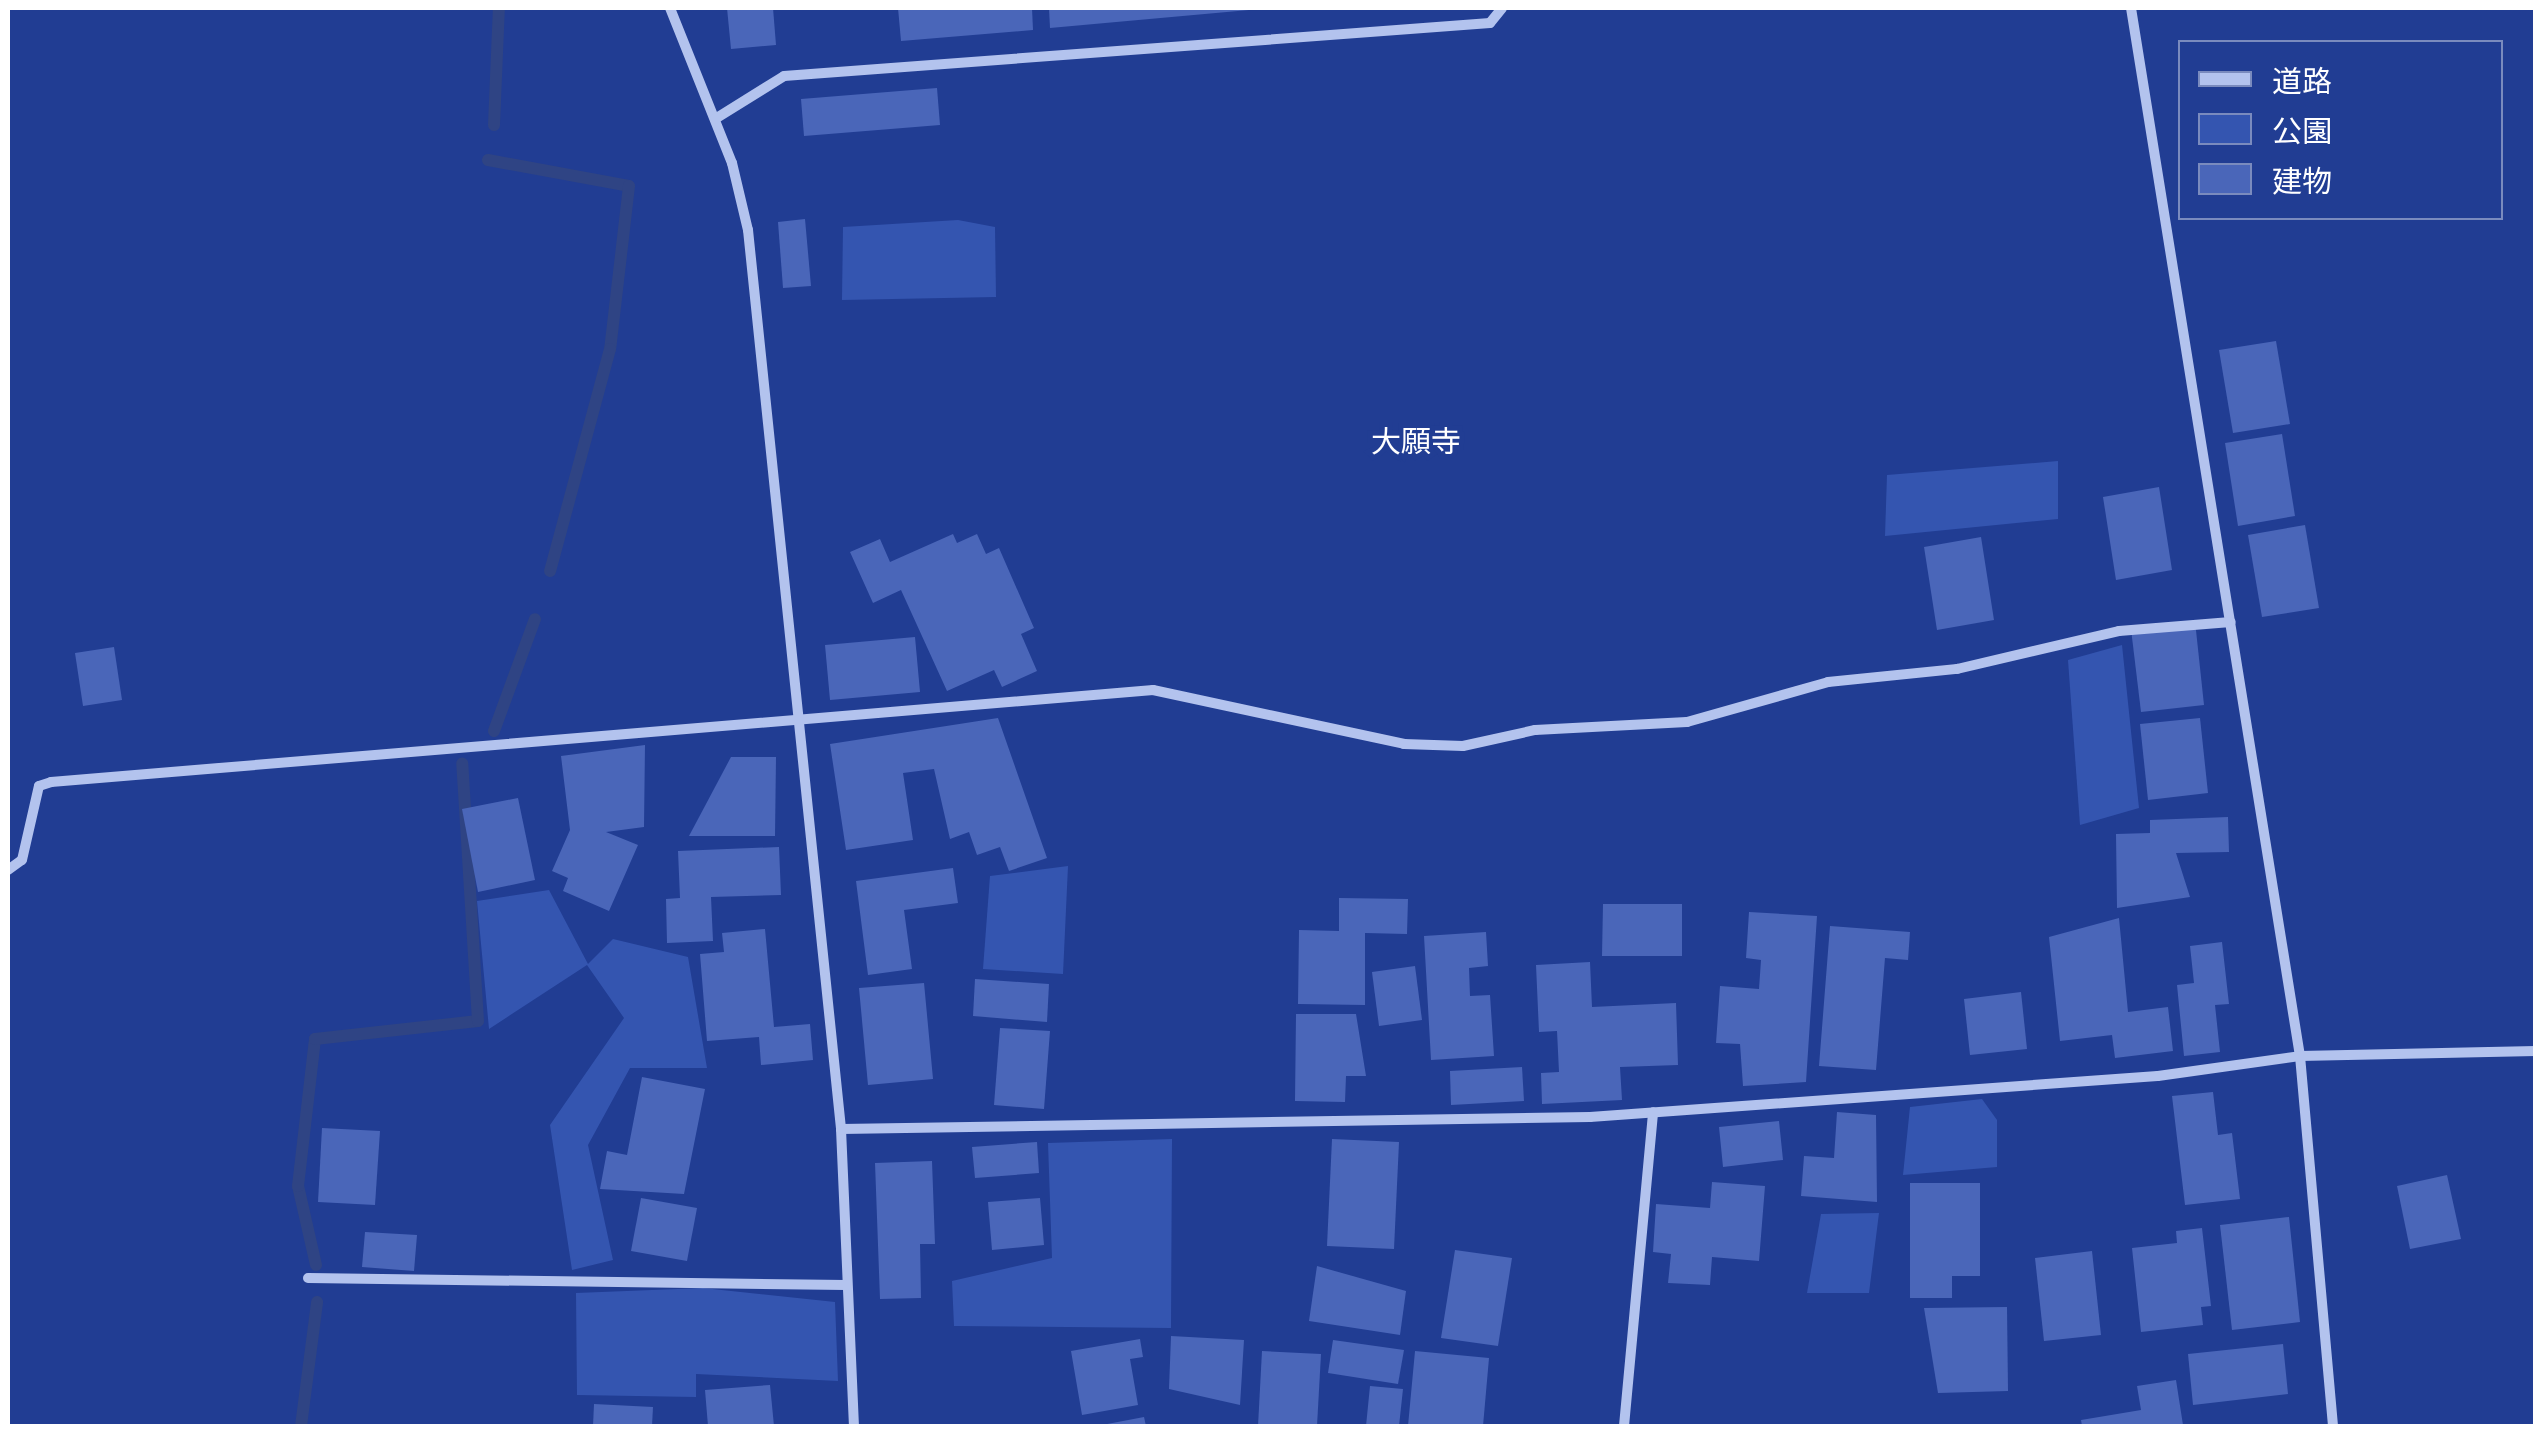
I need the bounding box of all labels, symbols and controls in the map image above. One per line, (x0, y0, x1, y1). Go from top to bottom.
legend (2178, 40, 2503, 220)
text: 道路 (2272, 62, 2332, 98)
text: 公園 (2272, 112, 2332, 148)
text: 建物 (2272, 162, 2332, 198)
district label: 大願寺 (1371, 422, 1461, 458)

